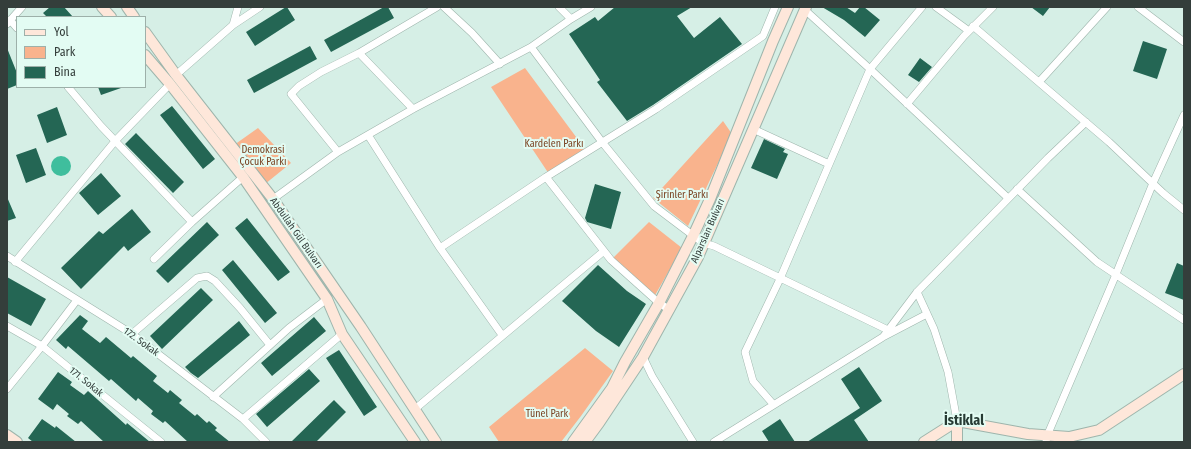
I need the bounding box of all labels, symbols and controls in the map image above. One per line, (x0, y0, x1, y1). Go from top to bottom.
legend (16, 16, 146, 88)
text: Yol (54, 25, 69, 39)
text: Park (54, 45, 75, 59)
text: Bina (54, 65, 76, 79)
park label: Kardelen Parkı (524, 138, 584, 150)
park label: Demokrasi Çocuk Parkı (240, 144, 286, 168)
park label: Şirinler Parkı (656, 189, 708, 201)
street label: Abdullah Gül Bulvarı (267, 195, 325, 271)
street label: Alparslan Bulvarı (688, 197, 728, 265)
street label: 172. Sokak (121, 325, 161, 359)
street label: 171. Sokak (66, 365, 106, 399)
park label: Tünel Park (526, 408, 568, 420)
district label: İstiklal (944, 413, 984, 429)

